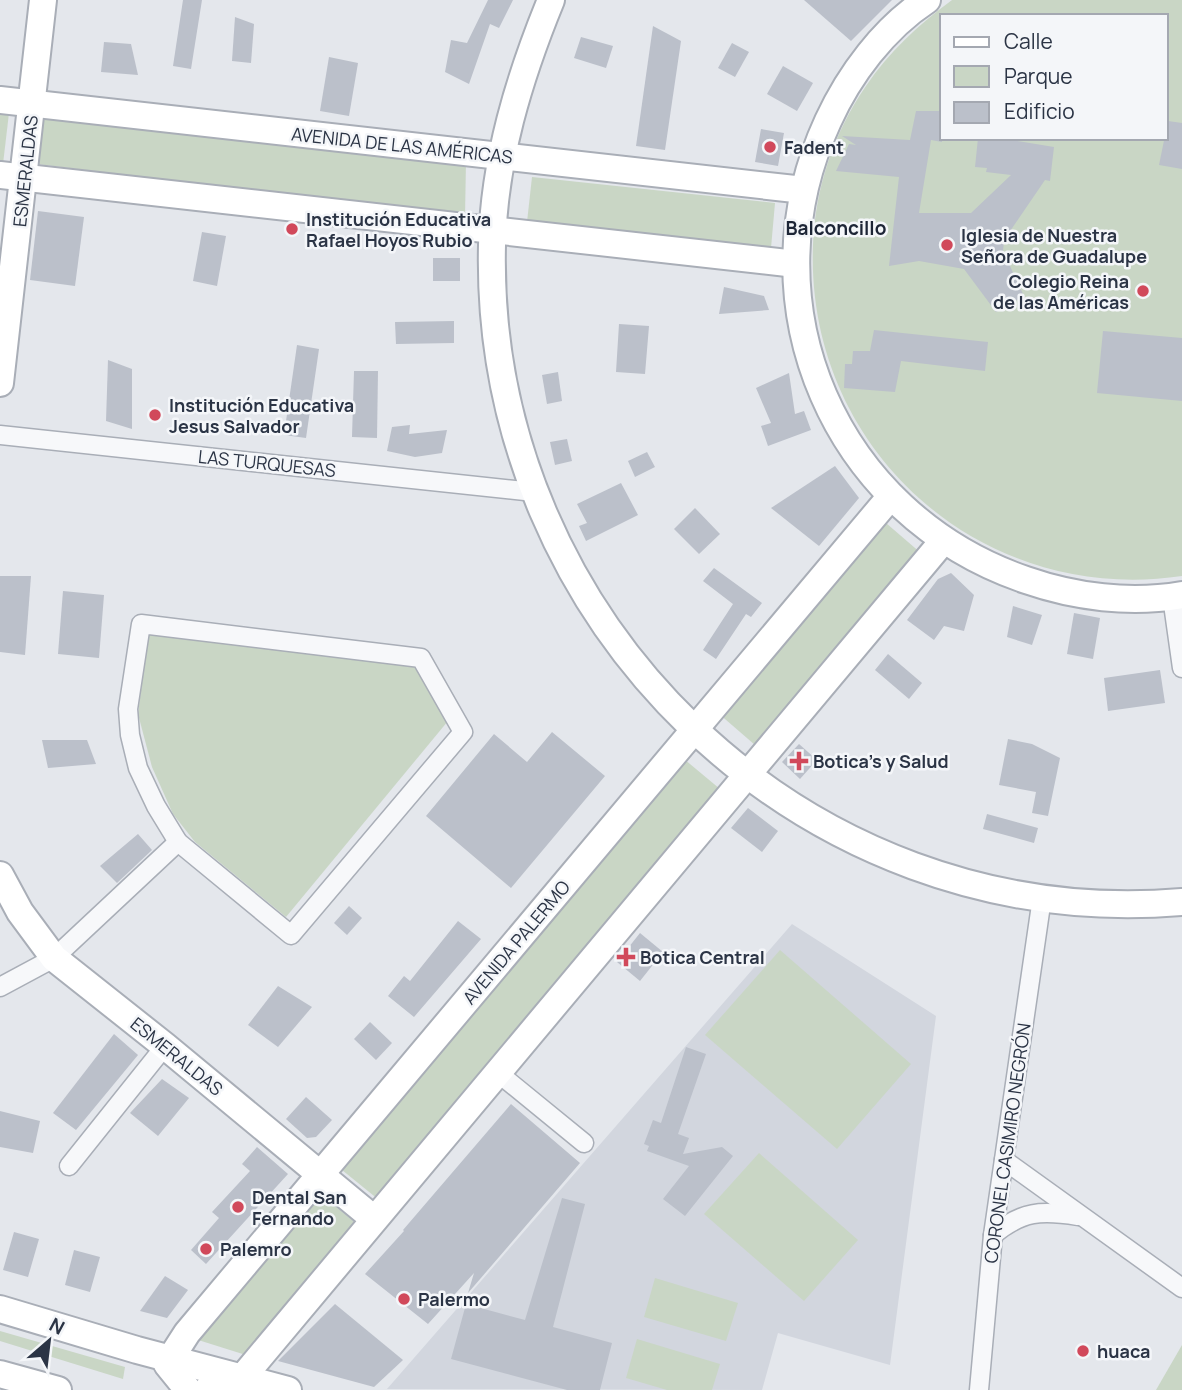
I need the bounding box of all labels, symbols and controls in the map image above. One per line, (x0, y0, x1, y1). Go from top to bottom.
legend (940, 14, 1168, 140)
text: Calle (1004, 27, 1053, 55)
text: Parque (1004, 62, 1073, 90)
text: Edificio (1004, 97, 1075, 125)
street label: ESMERALDAS (7, 114, 43, 228)
street label: AVENIDA DE LAS AMÉRICAS (290, 121, 514, 169)
place label: Fadent (784, 135, 844, 159)
marker: Fadent (762, 139, 778, 155)
place label: Institución Educativa Rafael Hoyos Rubio (306, 207, 491, 252)
district label: Balconcillo (786, 215, 886, 241)
marker: Institución Educativa Rafael Hoyos Rubio (284, 221, 300, 237)
place label: Iglesia de Nuestra Señora de Guadalupe (961, 223, 1147, 268)
marker: Iglesia de Nuestra Señora de Guadalupe (939, 237, 955, 253)
place label: Colegio Reina de las Américas (993, 269, 1129, 314)
marker: Colegio Reina de las Américas (1135, 283, 1151, 299)
place label: Institución Educativa Jesus Salvador (169, 393, 354, 438)
marker: Institución Educativa Jesus Salvador (147, 407, 163, 423)
street label: LAS TURQUESAS (197, 444, 337, 482)
place label: Botica's y Salud (813, 749, 949, 773)
marker: Botica's y Salud (791, 753, 807, 769)
street label: AVENIDA PALERMO (457, 875, 575, 1009)
place label: Botica Central (640, 945, 765, 969)
marker: Botica Central (618, 949, 634, 965)
street label: ESMERALDAS (126, 1011, 228, 1101)
street label: CORONEL CASIMIRO NEGRÓN (978, 1021, 1036, 1265)
place label: Dental San Fernando (252, 1185, 347, 1230)
marker: Dental San Fernando (230, 1199, 246, 1215)
place label: Palemro (220, 1237, 292, 1261)
marker: Palemro (198, 1241, 214, 1257)
place label: Palermo (418, 1287, 490, 1311)
marker: Palermo (396, 1291, 412, 1307)
north arrow (14, 1306, 84, 1376)
text: N (45, 1311, 69, 1341)
place label: huaca (1097, 1339, 1150, 1363)
marker: huaca (1075, 1343, 1091, 1359)

